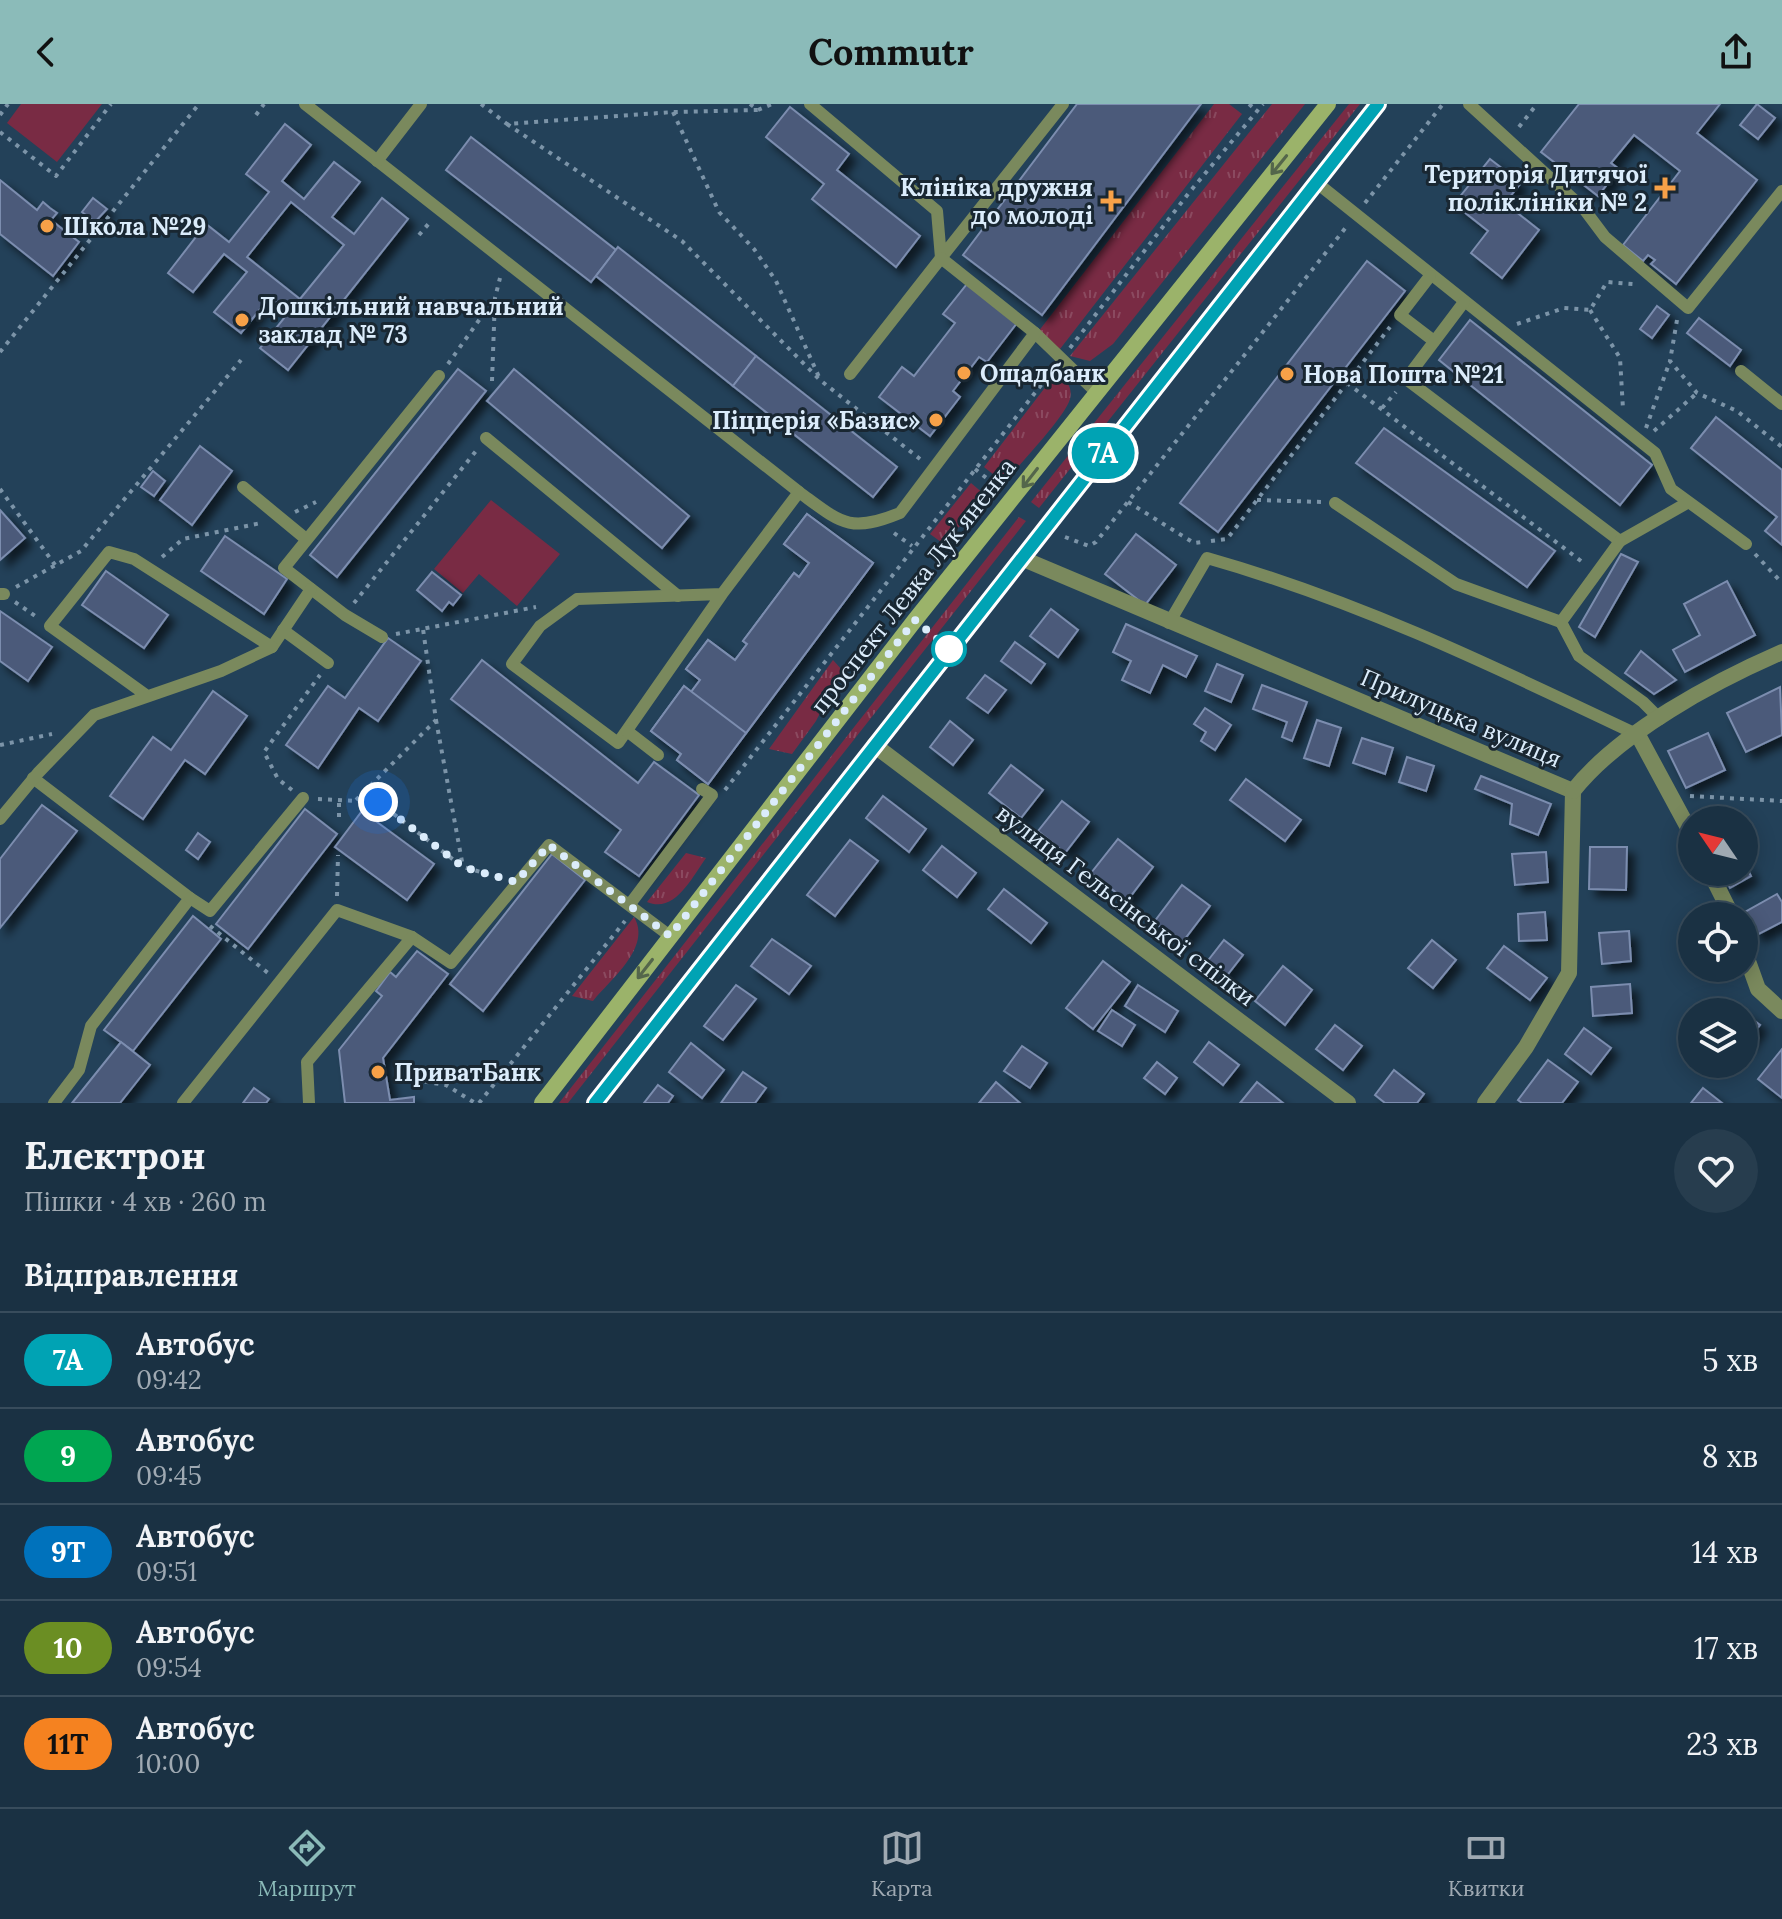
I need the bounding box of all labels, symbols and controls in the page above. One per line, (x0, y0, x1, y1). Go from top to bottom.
text: Commutr (808, 29, 974, 75)
icon: back (24, 30, 68, 74)
icon: share (1714, 30, 1758, 74)
one-way arrow (1271, 154, 1288, 175)
place label: Територія Дитячої поліклініки № 2 (1424, 159, 1647, 218)
place label: Клініка дружня до молоді (900, 172, 1093, 231)
marker: Територія Дитячої поліклініки № 2 (1654, 177, 1676, 199)
marker: Клініка дружня до молоді (1100, 190, 1122, 212)
place label: Школа №29 (63, 211, 206, 242)
marker: Школа №29 (38, 217, 56, 235)
place label: Дошкільний навчальний заклад № 73 (258, 291, 564, 350)
marker: Дошкільний навчальний заклад № 73 (233, 311, 251, 329)
place label: Ощадбанк (980, 358, 1106, 389)
place label: Нова Пошта №21 (1303, 359, 1504, 390)
marker: Ощадбанк (955, 364, 973, 382)
marker: Нова Пошта №21 (1278, 365, 1296, 383)
place label: Піццерія «Базис» (712, 405, 920, 436)
marker: Піццерія «Базис» (927, 411, 945, 429)
line badge: 7А (1067, 427, 1139, 479)
text: 7А (1088, 435, 1118, 471)
street label: проспект Левка Лукʼяненка (804, 452, 1022, 720)
one-way arrow (1021, 467, 1039, 488)
unlabelled marker (932, 632, 966, 666)
street label: Прилуцька вулиця (1356, 662, 1566, 774)
your location (358, 782, 398, 822)
street label: вулиця Гельсінської спілки (990, 797, 1262, 1013)
north arrow (1678, 806, 1758, 886)
map controls (1678, 806, 1758, 1078)
button: locate (1678, 902, 1758, 982)
one-way arrow (636, 958, 653, 979)
button: layers (1678, 998, 1758, 1078)
place label: ПриватБанк (394, 1057, 541, 1088)
marker: ПриватБанк (369, 1063, 387, 1081)
button: heart (1674, 1129, 1758, 1213)
text: Електрон (24, 1131, 206, 1179)
text: Пішки · 4 хв · 260 m (24, 1185, 267, 1218)
text: Відправлення (24, 1256, 239, 1294)
text: Автобус (136, 1325, 255, 1363)
text: 5 хв (1702, 1341, 1758, 1379)
text: 7А (53, 1342, 83, 1378)
text: 09:42 (136, 1363, 202, 1396)
text: Автобус (136, 1421, 255, 1459)
text: 8 хв (1702, 1437, 1758, 1475)
text: 9 (60, 1438, 76, 1474)
text: 09:45 (136, 1459, 202, 1492)
text: Автобус (136, 1517, 255, 1555)
text: 14 хв (1691, 1533, 1758, 1571)
text: 9Т (51, 1534, 85, 1570)
text: 09:51 (136, 1555, 197, 1588)
text: Автобус (136, 1613, 255, 1651)
text: 17 хв (1694, 1629, 1758, 1667)
text: 10 (53, 1630, 83, 1666)
text: 09:54 (136, 1651, 202, 1684)
text: Автобус (136, 1709, 255, 1747)
text: 23 хв (1686, 1725, 1758, 1763)
text: 11Т (48, 1726, 88, 1762)
text: 10:00 (136, 1747, 200, 1780)
tab: Маршрут (258, 1826, 356, 1902)
tab: Карта (871, 1826, 933, 1902)
tab: Квитки (1448, 1826, 1524, 1902)

